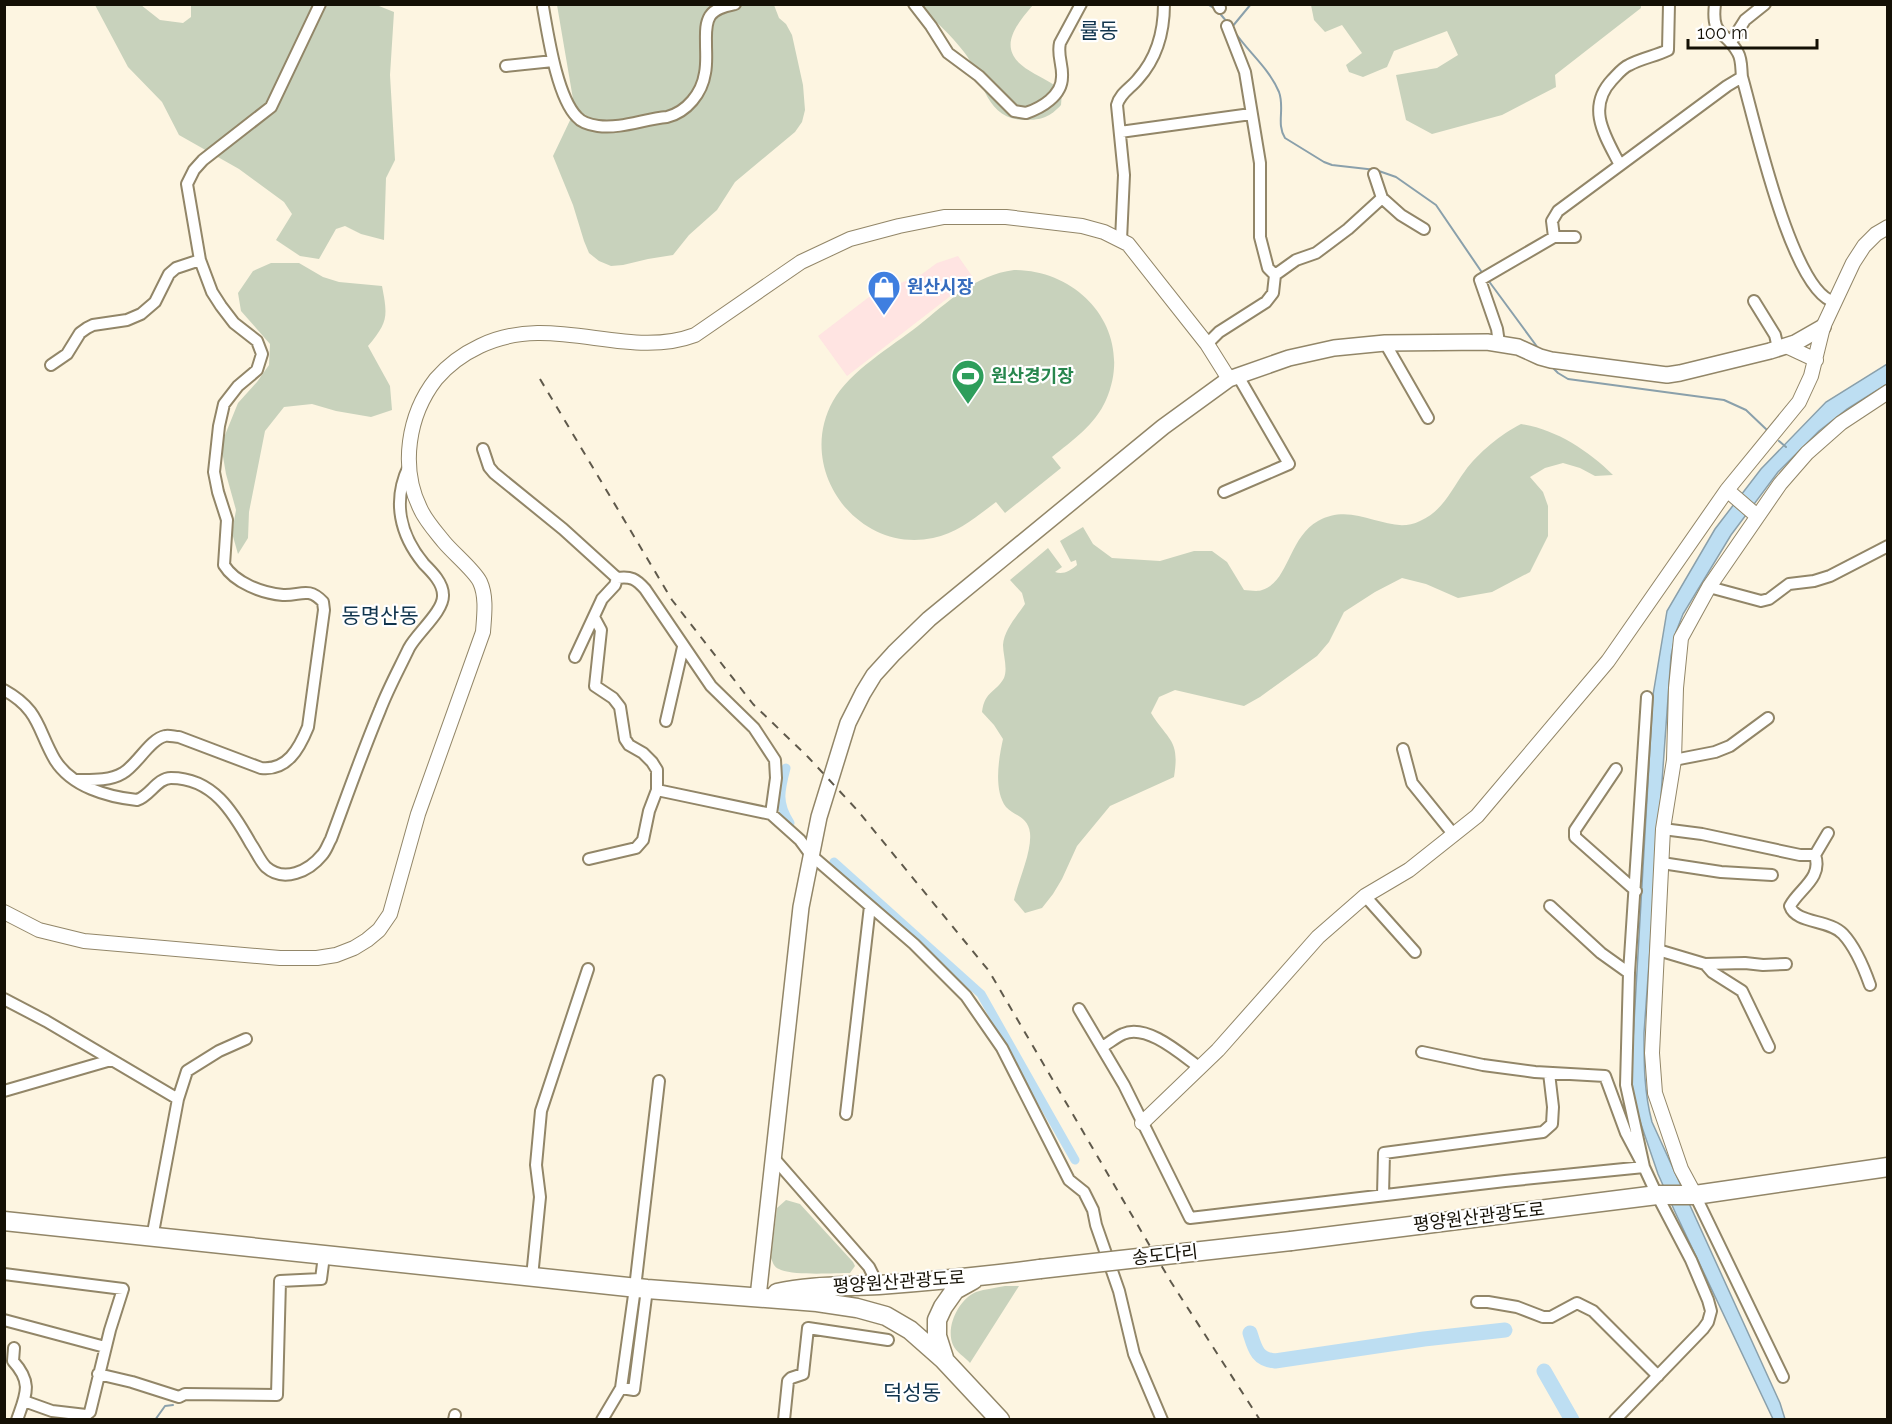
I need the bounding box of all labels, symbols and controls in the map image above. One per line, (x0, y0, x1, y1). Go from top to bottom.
scale bar (1688, 12, 1817, 50)
district label: 률동 (1080, 18, 1118, 43)
text: 100 m (1697, 22, 1748, 43)
shop icon: 원산시장 (866, 269, 902, 316)
place label: 원산시장 (907, 276, 974, 297)
sports icon: 원산경기장 (950, 358, 986, 405)
place label: 원산경기장 (991, 365, 1074, 386)
district label: 동명산동 (341, 603, 419, 628)
street label: 평양원산관광도로 (1412, 1198, 1546, 1235)
street label: 송도다리 (1131, 1241, 1199, 1268)
street label: 평양원산관광도로 (832, 1266, 966, 1297)
district label: 덕성동 (883, 1380, 941, 1405)

